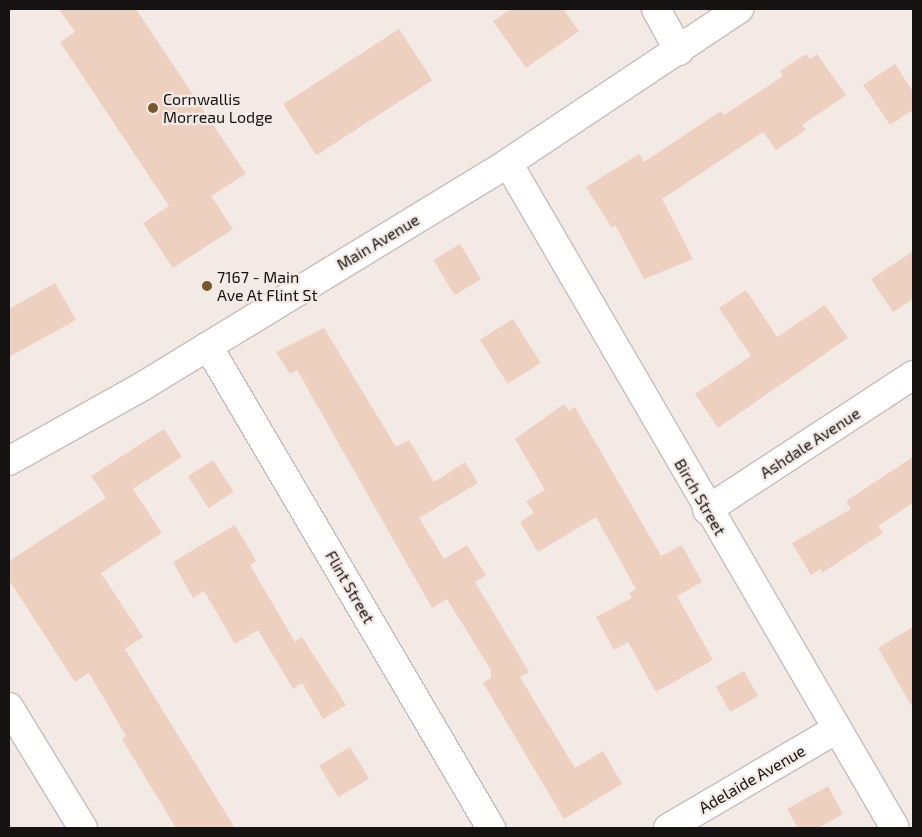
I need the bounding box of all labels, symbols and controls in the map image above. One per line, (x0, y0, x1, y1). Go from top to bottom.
place label: Cornwallis Morreau Lodge (163, 89, 273, 127)
marker: Cornwallis Morreau Lodge (147, 102, 159, 114)
street label: Main Avenue (333, 210, 423, 274)
place label: 7167 - Main Ave At Flint St (217, 267, 318, 305)
marker: 7167 - Main Ave At Flint St (201, 280, 213, 292)
street label: Ashdale Avenue (756, 403, 864, 483)
street label: Birch Street (670, 455, 730, 539)
street label: Flint Street (321, 547, 379, 627)
street label: Adelaide Avenue (695, 741, 809, 817)

